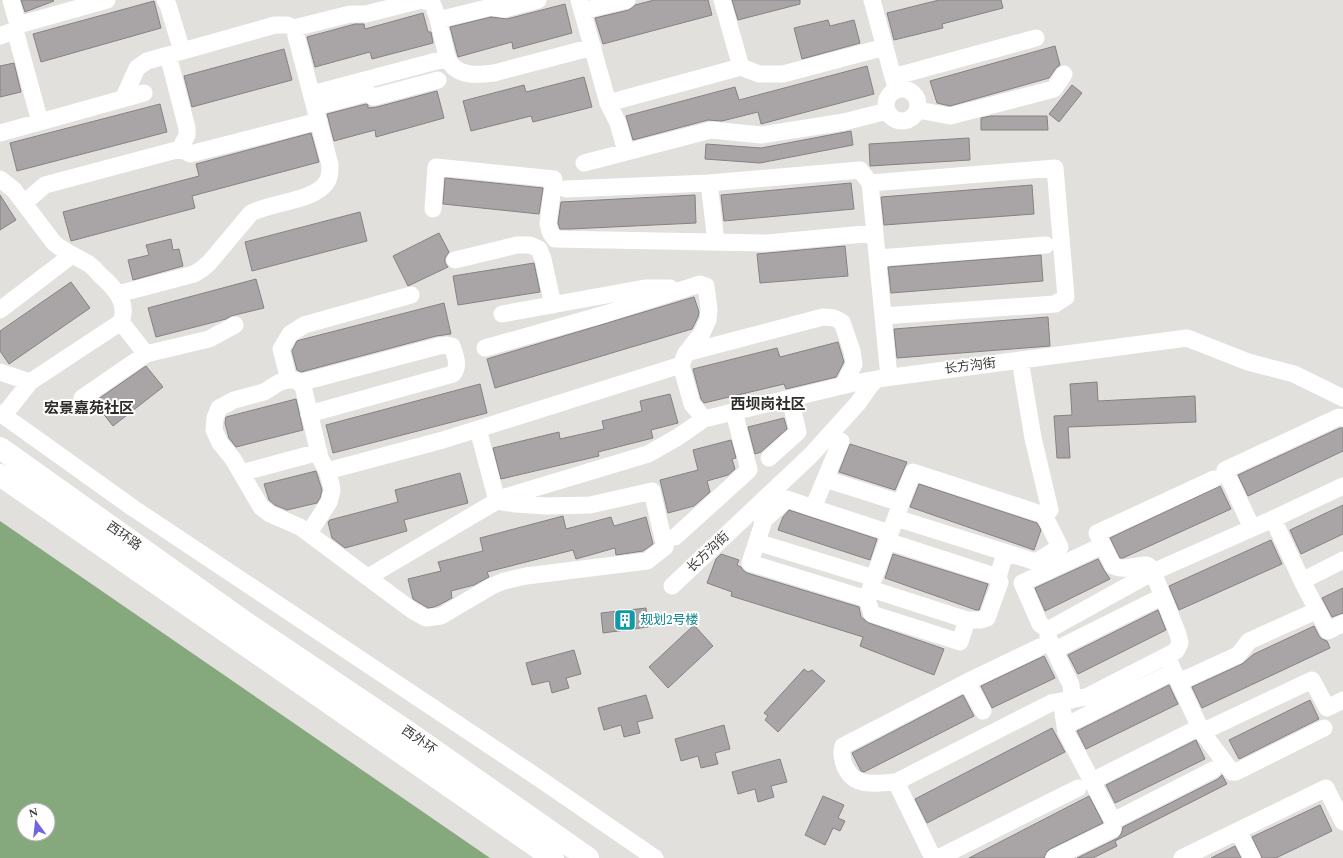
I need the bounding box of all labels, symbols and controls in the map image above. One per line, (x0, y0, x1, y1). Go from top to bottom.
street label: 长方沟街 (943, 353, 997, 379)
district label: 西坝岗社区 (730, 393, 806, 416)
district label: 宏景嘉苑社区 (44, 397, 134, 420)
street label: 西环路 (102, 517, 146, 555)
street label: 长方沟街 (682, 527, 734, 577)
building icon: 规划2号楼 (612, 607, 638, 633)
place label: 规划2号楼 (640, 610, 699, 630)
street label: 西外环 (397, 721, 441, 759)
north arrow (16, 802, 56, 842)
text: N (27, 803, 40, 822)

